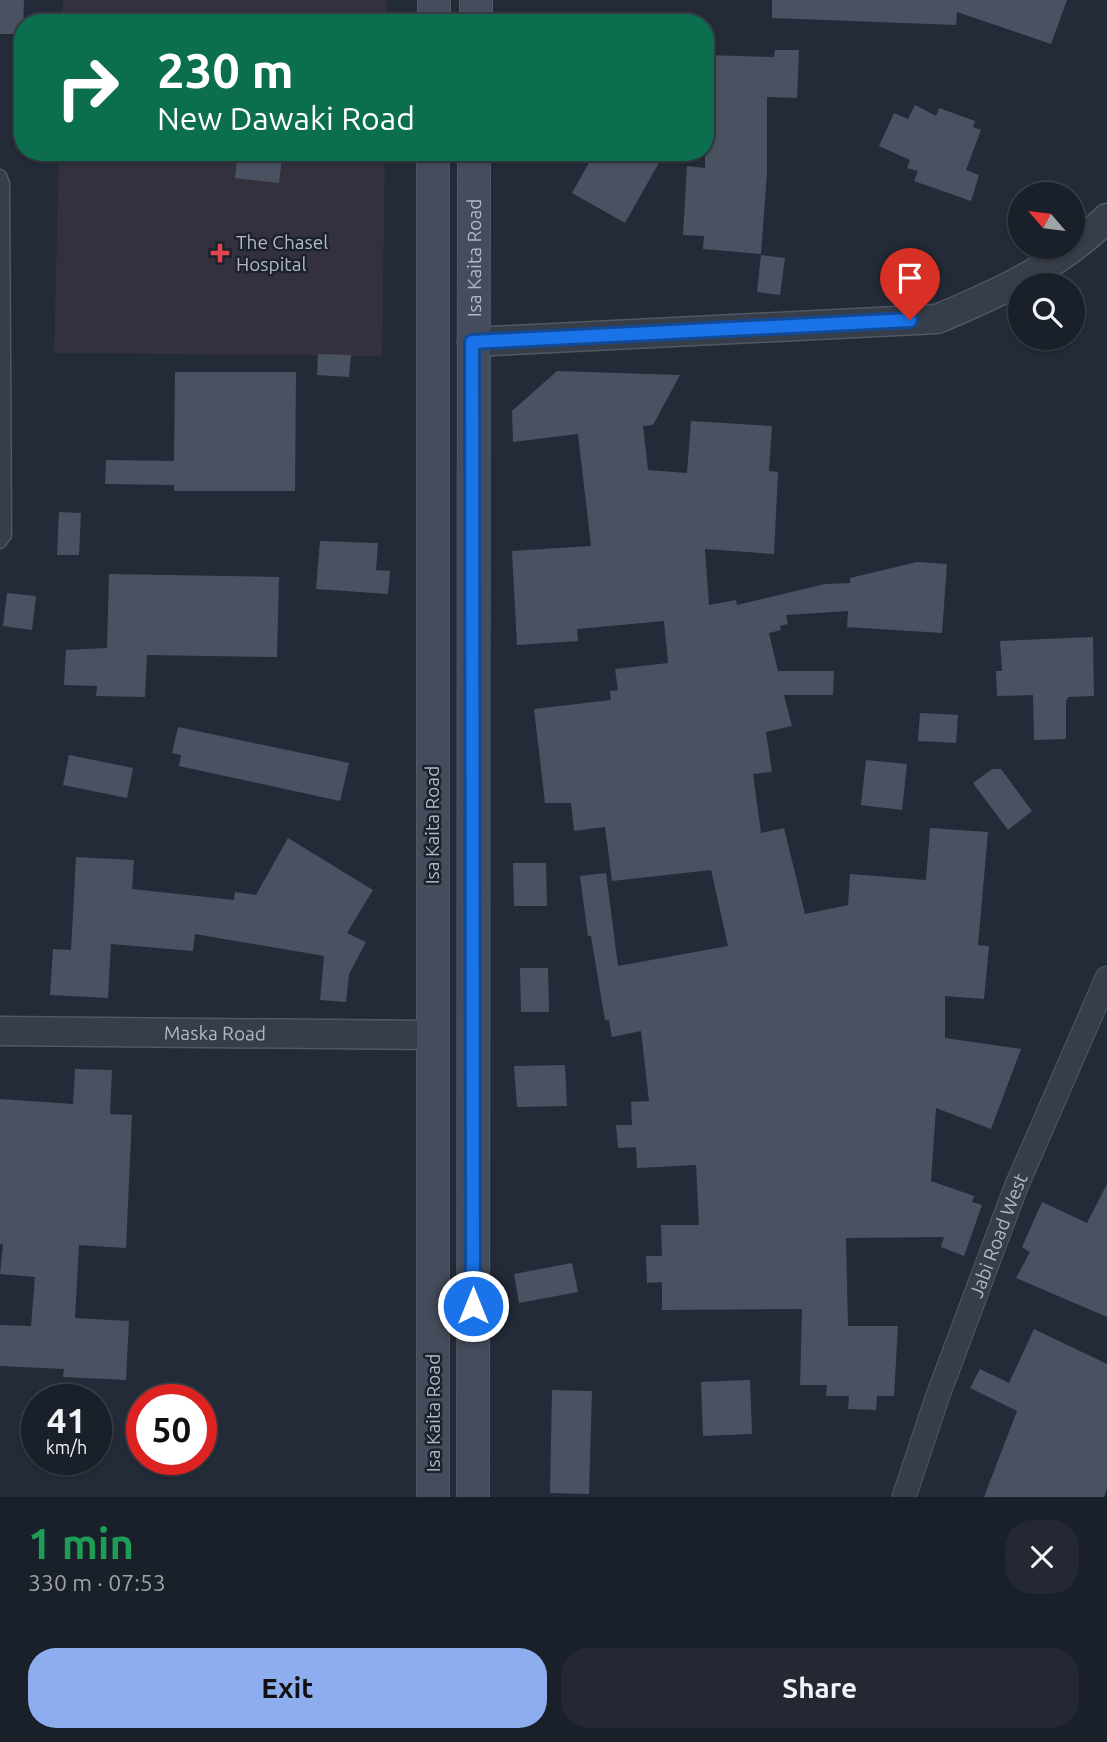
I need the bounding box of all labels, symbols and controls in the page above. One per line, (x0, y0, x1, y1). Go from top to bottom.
icon: right (42, 42, 133, 133)
text: 230 m (157, 42, 294, 97)
text: New Dawaki Road (157, 100, 415, 136)
north arrow (1008, 182, 1085, 259)
map controls (1008, 182, 1085, 350)
street label: Isa Kaita Road (463, 199, 485, 317)
place label: The Chasel Hospital (236, 231, 328, 275)
marker: The Chasel Hospital (210, 243, 230, 263)
pin (880, 248, 940, 320)
icon: arrive (891, 259, 929, 297)
button: search (1008, 273, 1085, 350)
street label: Isa Kaita Road (421, 766, 443, 884)
street label: Maska Road (164, 1022, 266, 1044)
street label: Jabi Road West (965, 1169, 1032, 1301)
position arrow (436, 1269, 510, 1343)
street label: Isa Kaita Road (422, 1354, 444, 1472)
speed limit sign: 50 (126, 1384, 217, 1475)
text: 41 (47, 1400, 86, 1440)
text: km/h (46, 1437, 87, 1457)
text: 1 min (28, 1520, 134, 1567)
button: close (1005, 1520, 1079, 1594)
text: 330 m · 07:53 (28, 1570, 166, 1595)
button: Exit (28, 1648, 547, 1728)
button: Share (561, 1648, 1079, 1728)

